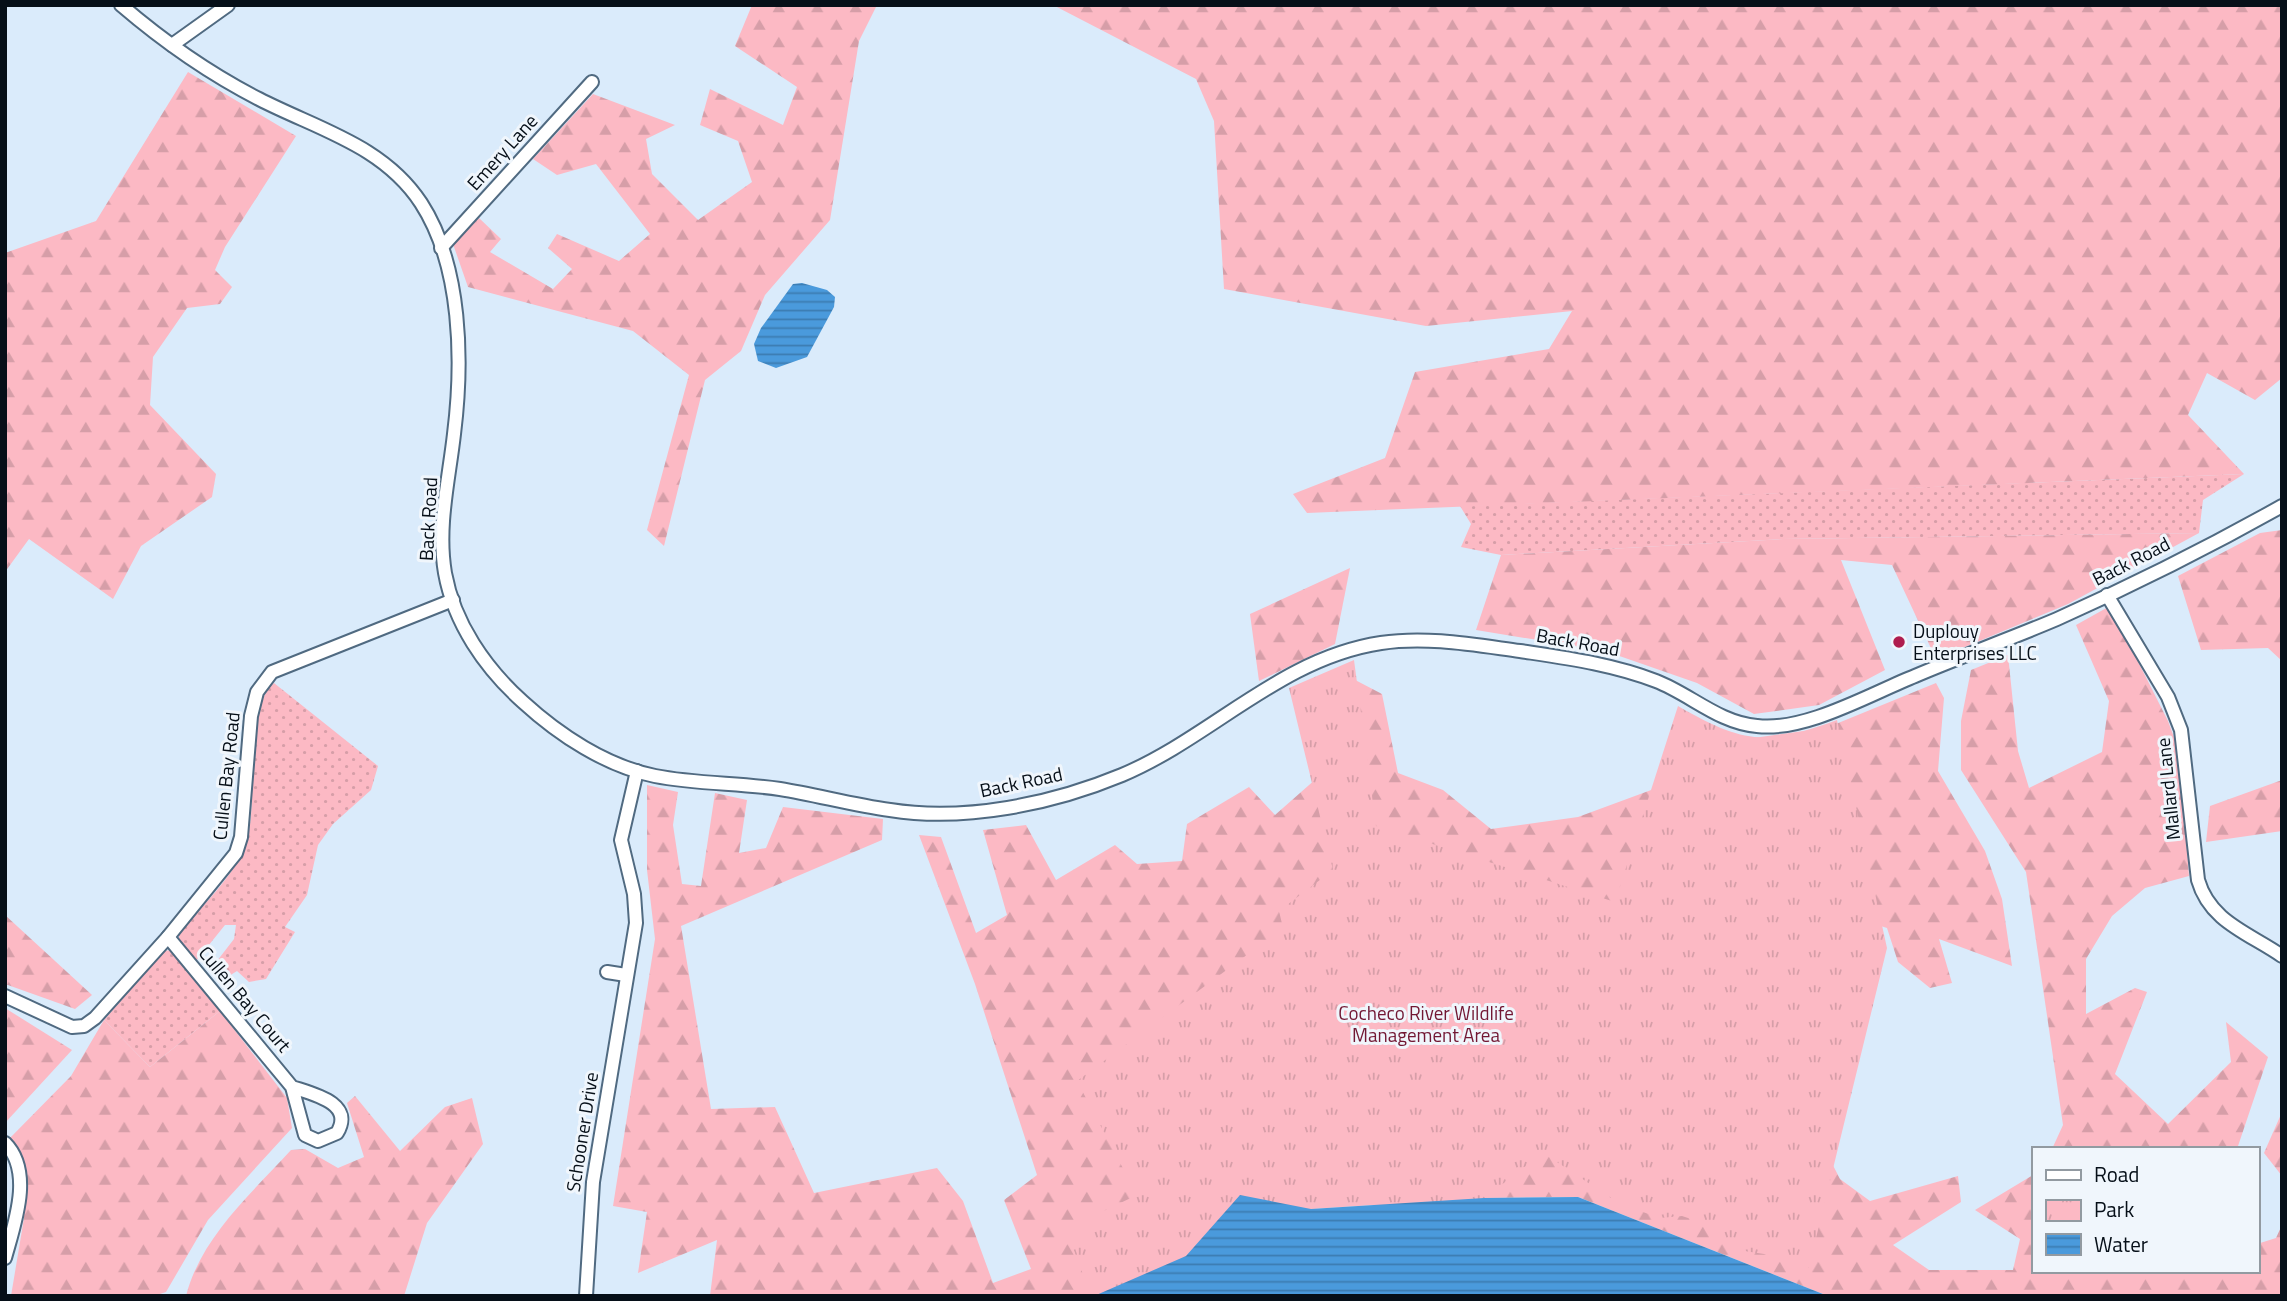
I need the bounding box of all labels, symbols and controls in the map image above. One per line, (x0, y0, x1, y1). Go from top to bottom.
street label: Emery Lane (459, 107, 544, 196)
street label: Back Road (411, 476, 444, 562)
street label: Back Road (2087, 529, 2175, 593)
place label: Duplouy Enterprises LLC (1913, 616, 2037, 667)
street label: Back Road (1534, 620, 1622, 663)
marker: Duplouy Enterprises LLC (1891, 634, 1907, 650)
street label: Cullen Bay Road (204, 710, 247, 841)
street label: Mallard Lane (2148, 736, 2187, 842)
street label: Back Road (977, 759, 1065, 804)
street label: Cullen Bay Court (192, 939, 299, 1058)
park label: Cocheco River Wildlife Management Area (1338, 998, 1514, 1049)
street label: Schooner Drive (558, 1070, 605, 1194)
legend (2032, 1147, 2259, 1273)
text: Road (2094, 1158, 2139, 1190)
text: Park (2094, 1193, 2134, 1225)
text: Water (2094, 1228, 2148, 1260)

